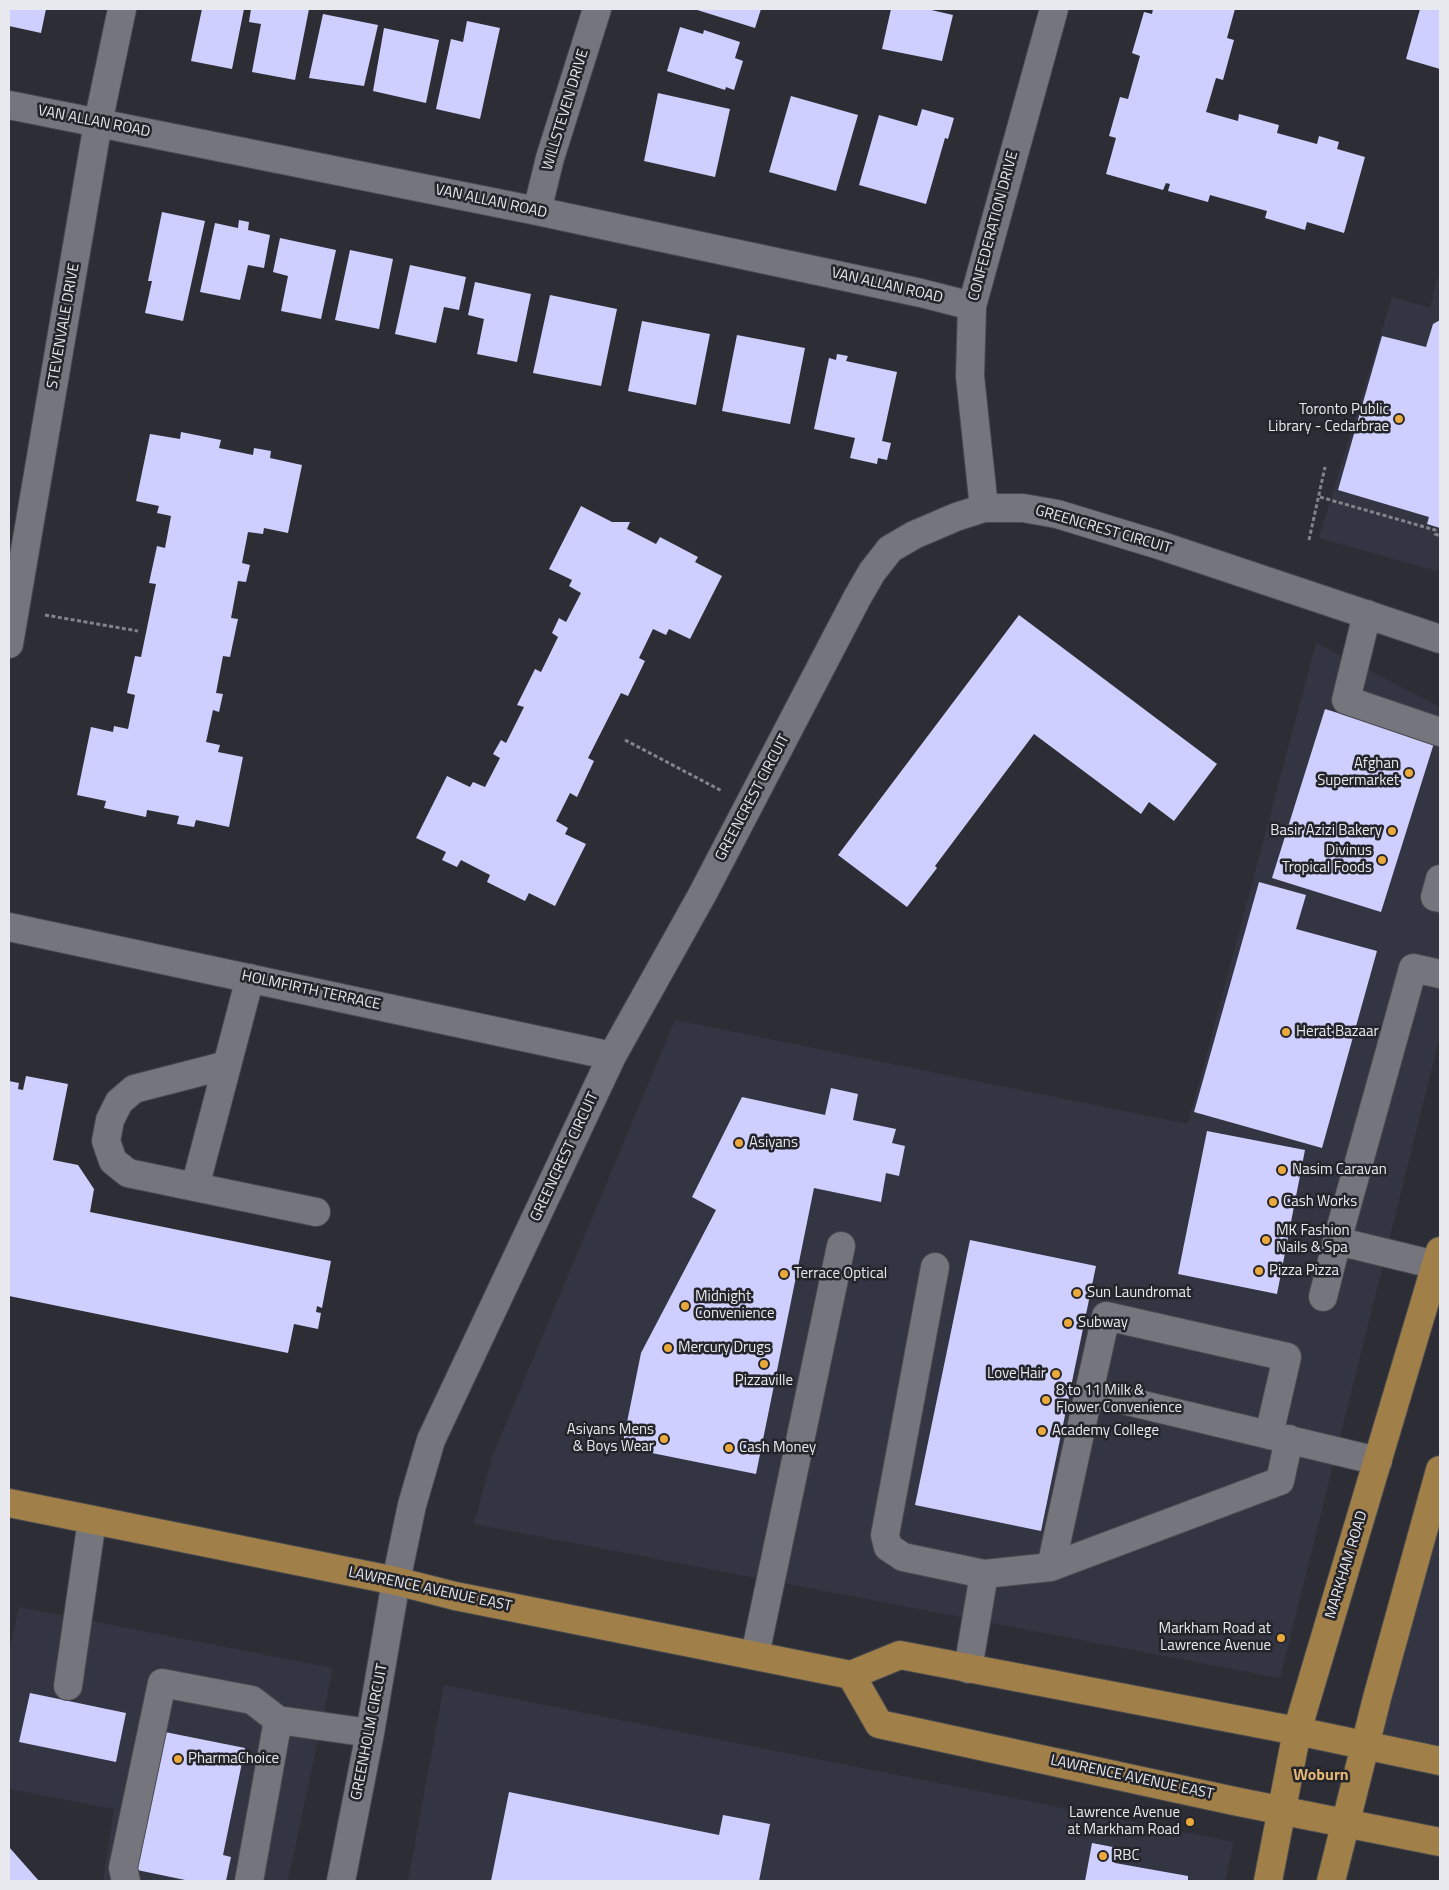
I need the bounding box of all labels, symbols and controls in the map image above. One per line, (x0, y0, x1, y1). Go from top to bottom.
street label: WILLSTEVEN DRIVE (539, 47, 593, 173)
street label: VAN ALLAN ROAD (36, 102, 152, 142)
street label: CONFEDERATION DRIVE (965, 149, 1023, 303)
street label: VAN ALLAN ROAD (433, 181, 549, 223)
street label: STEVENVALE DRIVE (44, 262, 84, 390)
street label: VAN ALLAN ROAD (829, 264, 945, 308)
place label: Toronto Public Library - Cedarbrae (1268, 401, 1389, 436)
marker: Toronto Public Library - Cedarbrae (1393, 413, 1405, 425)
street label: GREENCREST CIRCUIT (1033, 502, 1173, 558)
street label: GREENCREST CIRCUIT (712, 732, 794, 864)
place label: Afghan Supermarket (1317, 755, 1399, 790)
marker: Afghan Supermarket (1403, 767, 1415, 779)
place label: Basir Azizi Bakery (1270, 822, 1382, 840)
marker: Basir Azizi Bakery (1386, 825, 1398, 837)
place label: Divinus Tropical Foods (1282, 842, 1372, 877)
marker: Divinus Tropical Foods (1376, 854, 1388, 866)
street label: HOLMFIRTH TERRACE (240, 967, 382, 1015)
place label: Herat Bazaar (1296, 1023, 1379, 1041)
marker: Herat Bazaar (1280, 1026, 1292, 1038)
street label: GREENCREST CIRCUIT (527, 1089, 603, 1225)
place label: Asiyans (749, 1134, 798, 1152)
marker: Asiyans (733, 1137, 745, 1149)
place label: Nasim Caravan (1292, 1161, 1387, 1179)
marker: Nasim Caravan (1276, 1164, 1288, 1176)
place label: Cash Works (1283, 1193, 1357, 1211)
marker: Cash Works (1267, 1196, 1279, 1208)
place label: MK Fashion Nails & Spa (1276, 1222, 1350, 1257)
marker: MK Fashion Nails & Spa (1260, 1234, 1272, 1246)
place label: Pizza Pizza (1269, 1262, 1339, 1280)
place label: Terrace Optical (794, 1265, 887, 1283)
marker: Pizza Pizza (1253, 1265, 1265, 1277)
marker: Terrace Optical (778, 1268, 790, 1280)
place label: Sun Laundromat (1087, 1284, 1191, 1302)
marker: Sun Laundromat (1071, 1287, 1083, 1299)
place label: Midnight Convenience (695, 1288, 775, 1323)
marker: Midnight Convenience (679, 1300, 691, 1312)
place label: Subway (1078, 1314, 1128, 1332)
marker: Subway (1062, 1317, 1074, 1329)
place label: Mercury Drugs (678, 1339, 771, 1357)
marker: Mercury Drugs (662, 1342, 674, 1354)
marker: Pizzaville (758, 1358, 770, 1370)
place label: Love Hair (987, 1365, 1046, 1383)
marker: Love Hair (1050, 1368, 1062, 1380)
place label: Pizzaville (735, 1372, 793, 1390)
place label: 8 to 11 Milk & Flower Convenience (1056, 1382, 1182, 1417)
marker: 8 to 11 Milk & Flower Convenience (1040, 1394, 1052, 1406)
place label: Asiyans Mens & Boys Wear (567, 1421, 654, 1456)
place label: Academy College (1052, 1422, 1159, 1440)
marker: Academy College (1036, 1425, 1048, 1437)
marker: Asiyans Mens & Boys Wear (658, 1433, 670, 1445)
place label: Cash Money (739, 1439, 816, 1457)
marker: Cash Money (723, 1442, 735, 1454)
street label: MARKHAM ROAD (1322, 1509, 1372, 1621)
street label: LAWRENCE AVENUE EAST (347, 1564, 513, 1616)
place label: Markham Road at Lawrence Avenue (1159, 1620, 1271, 1655)
marker: Markham Road at Lawrence Avenue (1275, 1632, 1287, 1644)
street label: GREENHOLM CIRCUIT (348, 1662, 392, 1802)
place label: PharmaChoice (188, 1750, 279, 1768)
street label: LAWRENCE AVENUE EAST (1049, 1752, 1215, 1804)
marker: PharmaChoice (172, 1753, 184, 1765)
district label: Woburn (1293, 1766, 1349, 1786)
place label: Lawrence Avenue at Markham Road (1068, 1804, 1180, 1839)
marker: Lawrence Avenue at Markham Road (1184, 1816, 1196, 1828)
place label: RBC (1113, 1847, 1140, 1865)
marker: RBC (1097, 1850, 1109, 1862)

